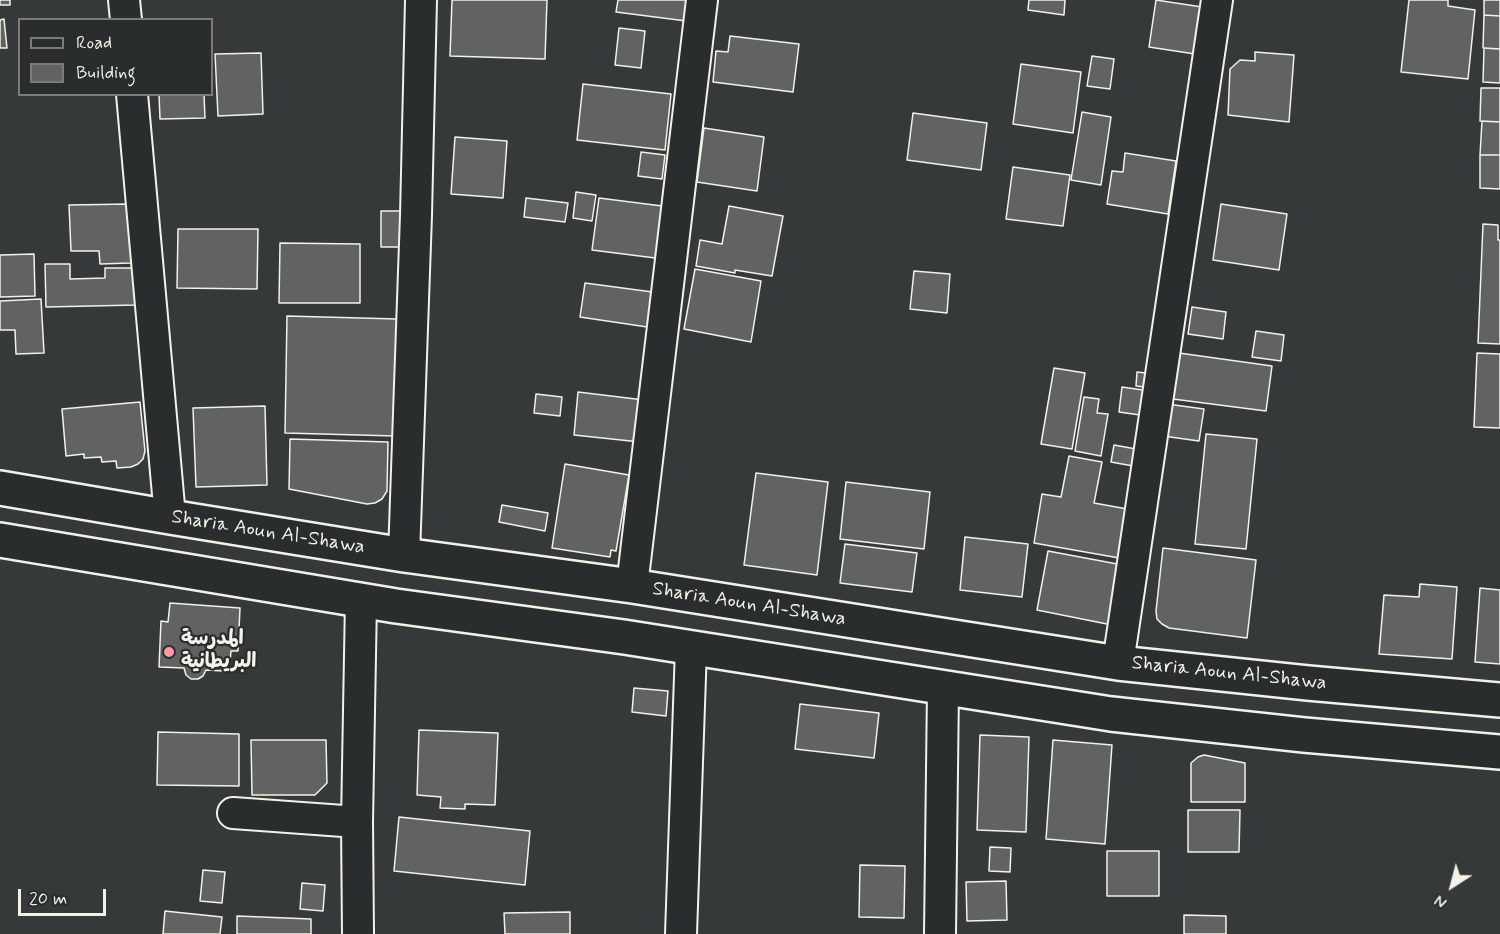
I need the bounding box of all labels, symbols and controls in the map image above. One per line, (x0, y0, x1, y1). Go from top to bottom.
legend (18, 18, 213, 96)
text: Road (76, 31, 112, 55)
text: Building (76, 61, 136, 85)
street label: Sharia Aoun Al-Shawa (169, 506, 367, 560)
street label: Sharia Aoun Al-Shawa (650, 578, 848, 632)
place label: المدرسة البريطانية (181, 628, 256, 675)
marker: المدرسة البريطانية (162, 645, 176, 659)
street label: Sharia Aoun Al-Shawa (1130, 652, 1328, 696)
north arrow (1422, 856, 1482, 916)
scale bar (21, 877, 110, 915)
text: 20 m (29, 887, 67, 911)
text: N (1431, 889, 1452, 913)

